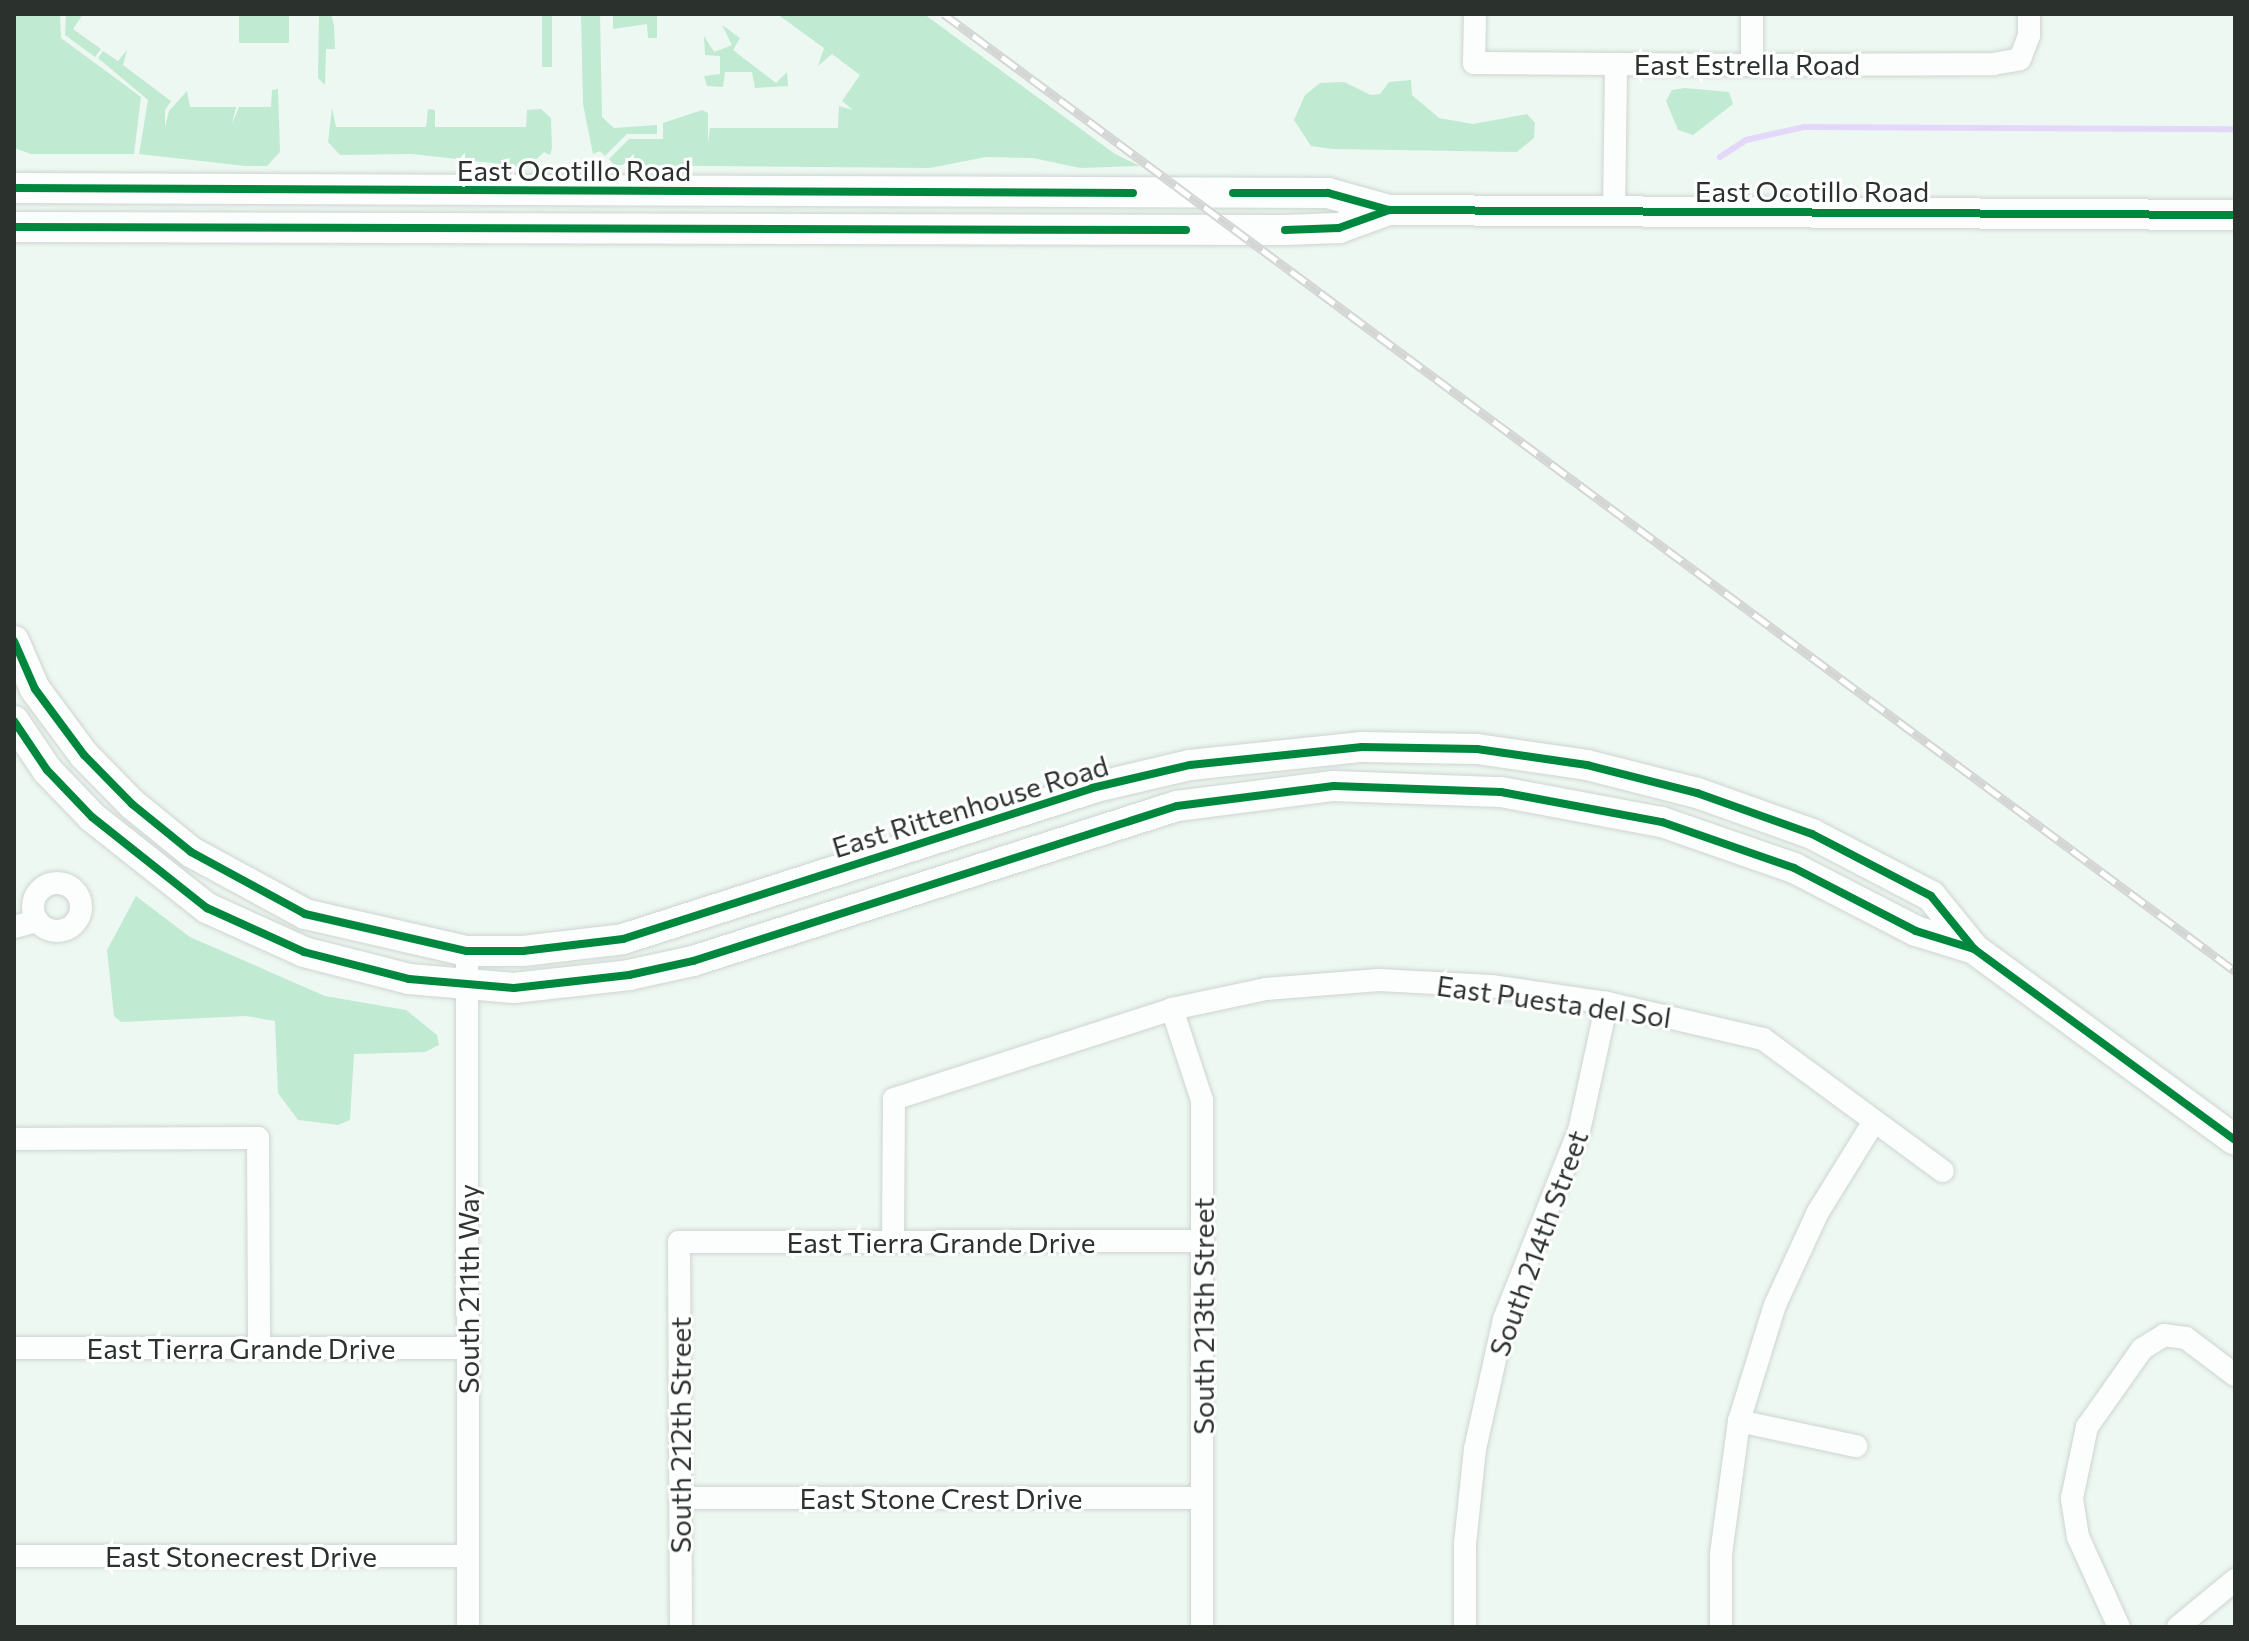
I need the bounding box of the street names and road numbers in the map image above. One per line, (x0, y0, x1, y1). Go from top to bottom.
street label: East Estrella Road (1634, 47, 1860, 81)
street label: East Ocotillo Road (457, 153, 691, 187)
street label: East Ocotillo Road (1695, 174, 1929, 208)
street label: East Rittenhouse Road (828, 748, 1112, 864)
street label: East Puesta del Sol (1435, 968, 1673, 1034)
street label: South 214th Street (1482, 1125, 1594, 1361)
street label: South 211th Way (451, 1184, 485, 1394)
street label: South 213th Street (1186, 1197, 1220, 1435)
street label: East Tierra Grande Drive (787, 1225, 1095, 1259)
street label: South 212th Street (663, 1317, 697, 1553)
street label: East Tierra Grande Drive (87, 1331, 395, 1365)
street label: East Stone Crest Drive (800, 1481, 1082, 1515)
street label: East Stonecrest Drive (105, 1539, 377, 1573)

